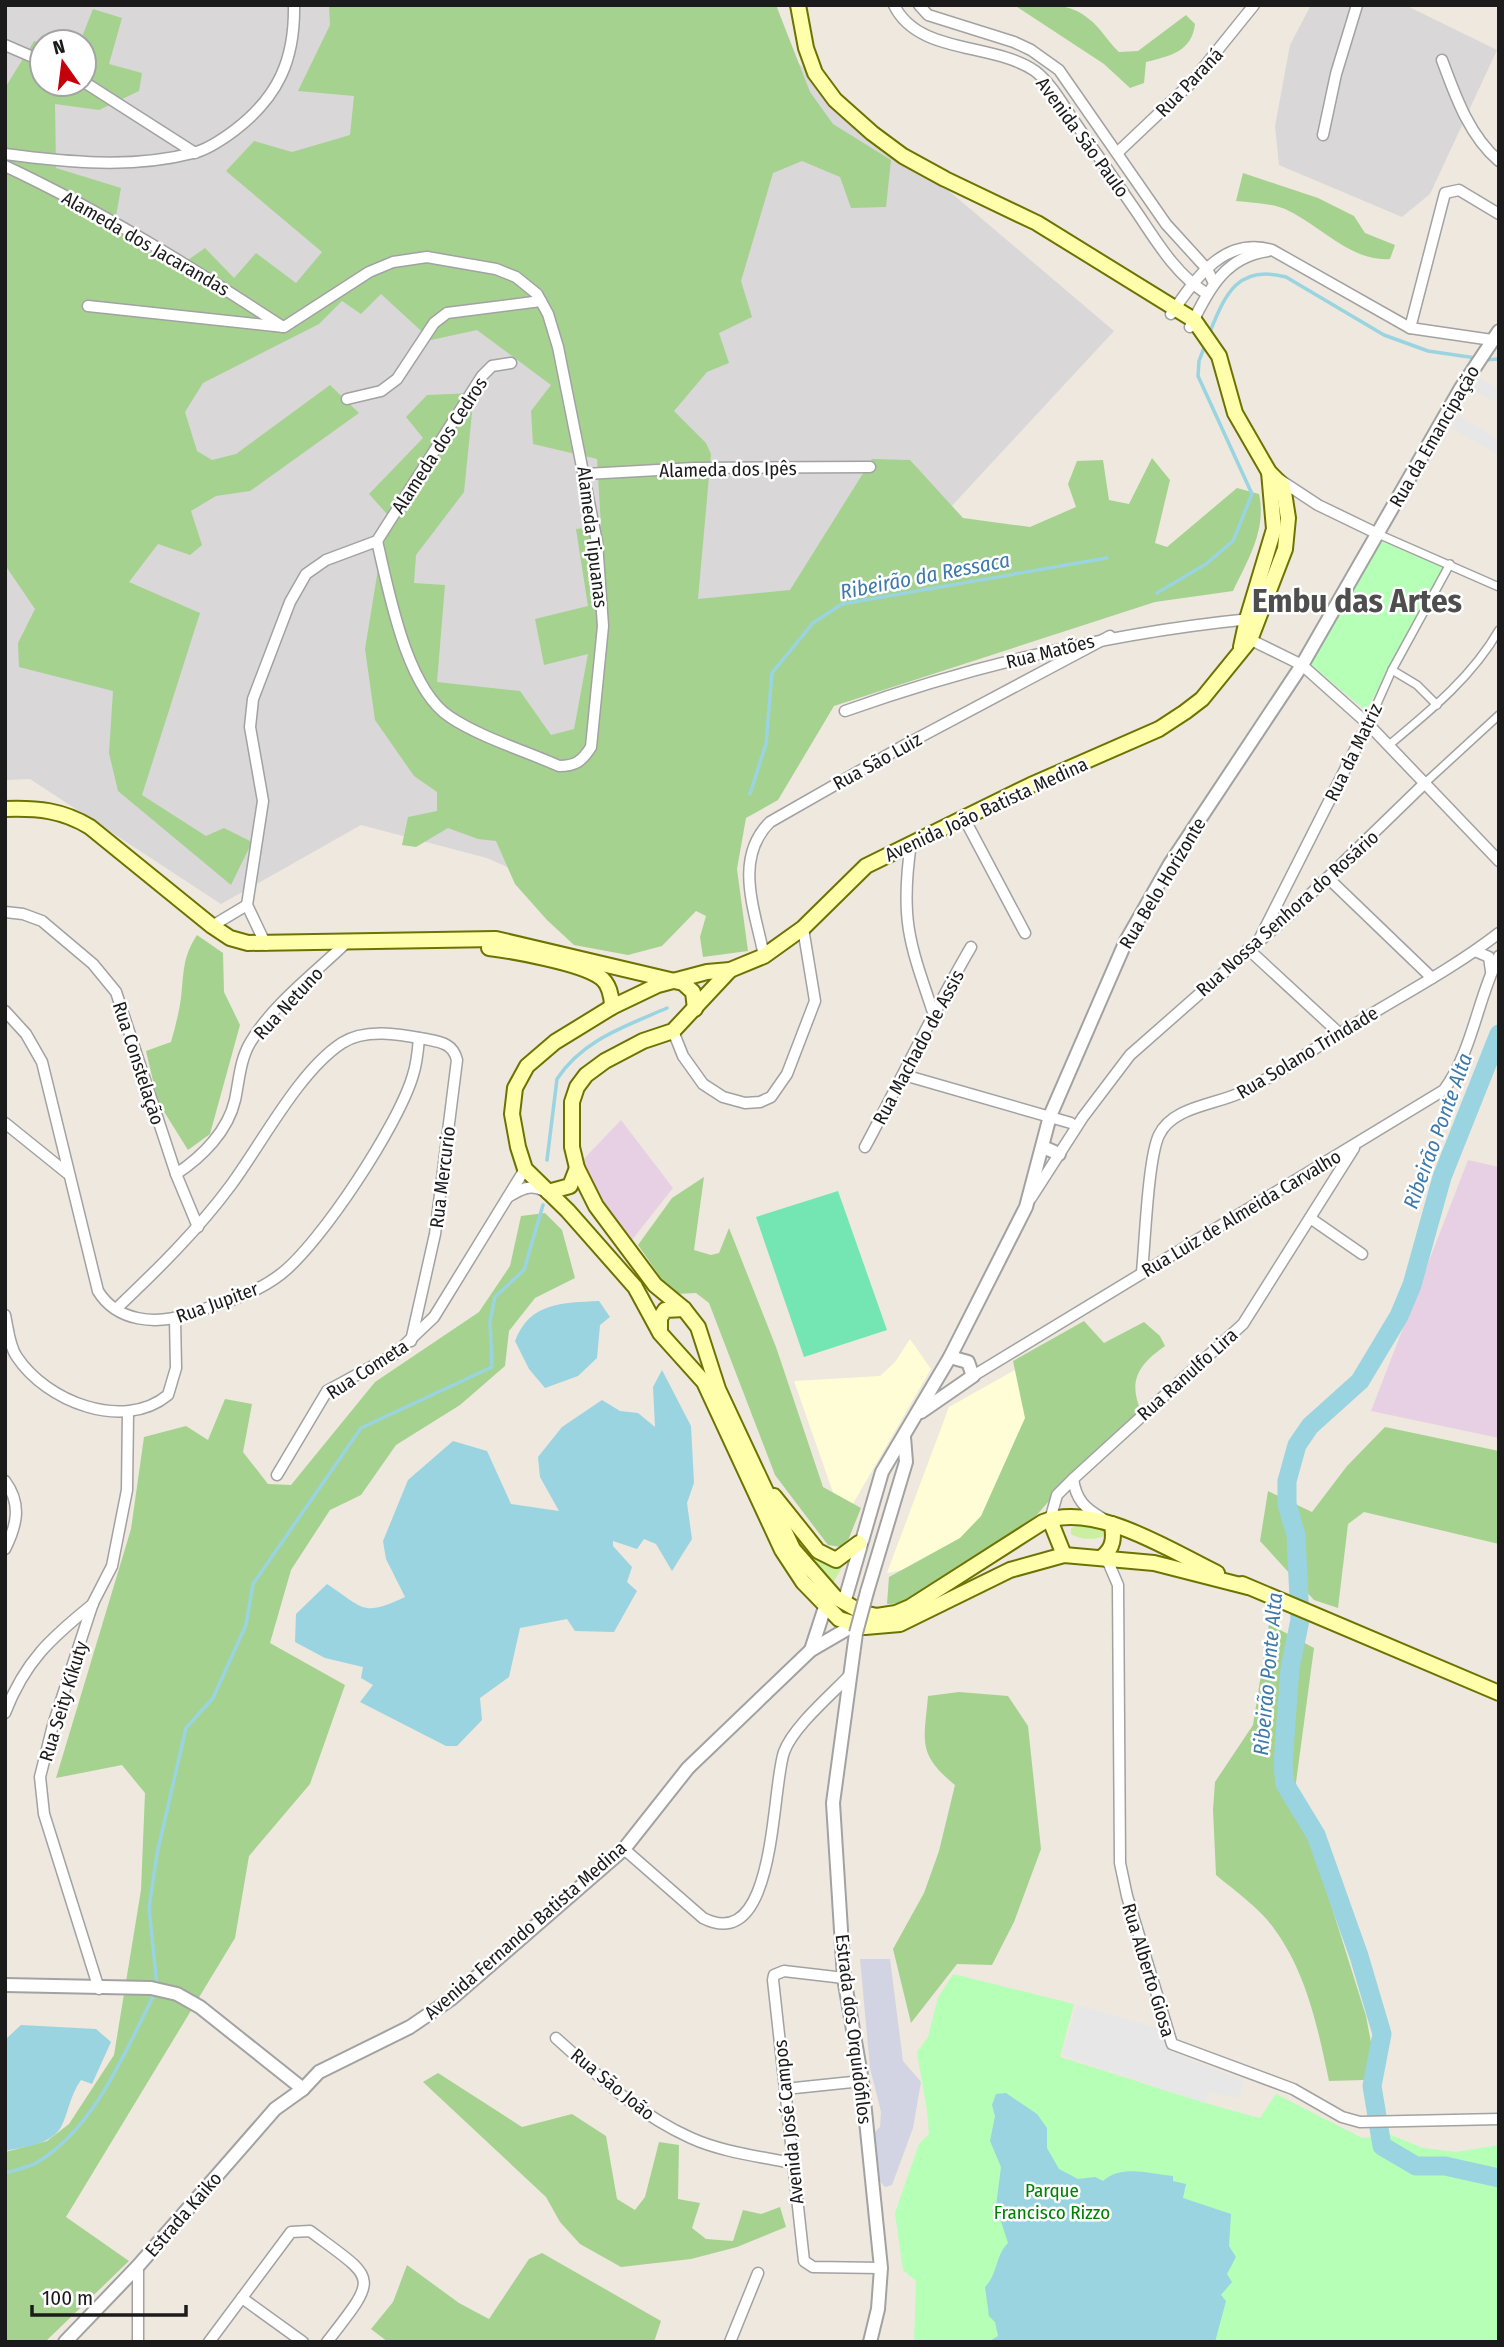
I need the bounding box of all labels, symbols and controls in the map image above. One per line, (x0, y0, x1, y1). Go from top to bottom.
north arrow (28, 28, 98, 98)
text: N (51, 34, 67, 60)
street label: Rua Paraná (1151, 43, 1228, 122)
street label: Avenida São Paulo (1031, 73, 1134, 202)
street label: Alameda dos Jacarandas (58, 186, 234, 301)
street label: Rua da Emancipação (1384, 361, 1484, 511)
street label: Alameda dos Cedros (387, 373, 492, 518)
street label: Alameda dos Ipês (659, 457, 797, 482)
street label: Alameda Tipuanas (572, 465, 613, 609)
water label: Ribeirão da Ressaca (838, 547, 1012, 605)
district label: Embu das Artes (1252, 581, 1462, 621)
street label: Rua Matões (1004, 629, 1097, 674)
street label: Rua da Matriz (1320, 699, 1387, 805)
street label: Rua São Luiz (829, 727, 926, 795)
street label: Avenida João Batista Medina (881, 752, 1091, 867)
street label: Rua Belo Horizonte (1114, 814, 1211, 953)
street label: Rua Nossa Senhora do Rosário (1191, 825, 1383, 1001)
street label: Rua Netuno (249, 962, 328, 1045)
street label: Rua Machado de Assis (868, 966, 969, 1129)
street label: Rua Constelação (108, 999, 169, 1128)
street label: Rua Solano Trindade (1232, 1001, 1382, 1104)
water label: Ribeirão Ponte Alta (1398, 1050, 1478, 1212)
street label: Rua Mercurio (425, 1125, 460, 1229)
street label: Rua Luiz de Almeida Carvalho (1137, 1145, 1345, 1282)
street label: Rua Jupiter (173, 1277, 262, 1328)
street label: Rua Ranulfo Lira (1132, 1323, 1242, 1425)
street label: Rua Cometa (322, 1335, 412, 1404)
water label: Ribeirão Ponte Alta (1248, 1591, 1288, 1757)
street label: Rua Seity Kikuty (34, 1638, 93, 1764)
street label: Avenida Fernando Batista Medina (420, 1836, 631, 2024)
street label: Rua Alberto Giosa (1117, 1901, 1180, 2040)
street label: Estrada dos Orquidófilos (830, 1933, 877, 2125)
street label: Avenida José Campos (768, 2039, 809, 2205)
street label: Rua São João (566, 2043, 659, 2125)
street label: Estrada Kaiko (140, 2167, 227, 2262)
park label: Parque Francisco Rizzo (994, 2179, 1110, 2224)
scale bar (32, 2274, 186, 2318)
text: 100 m (42, 2285, 93, 2311)

